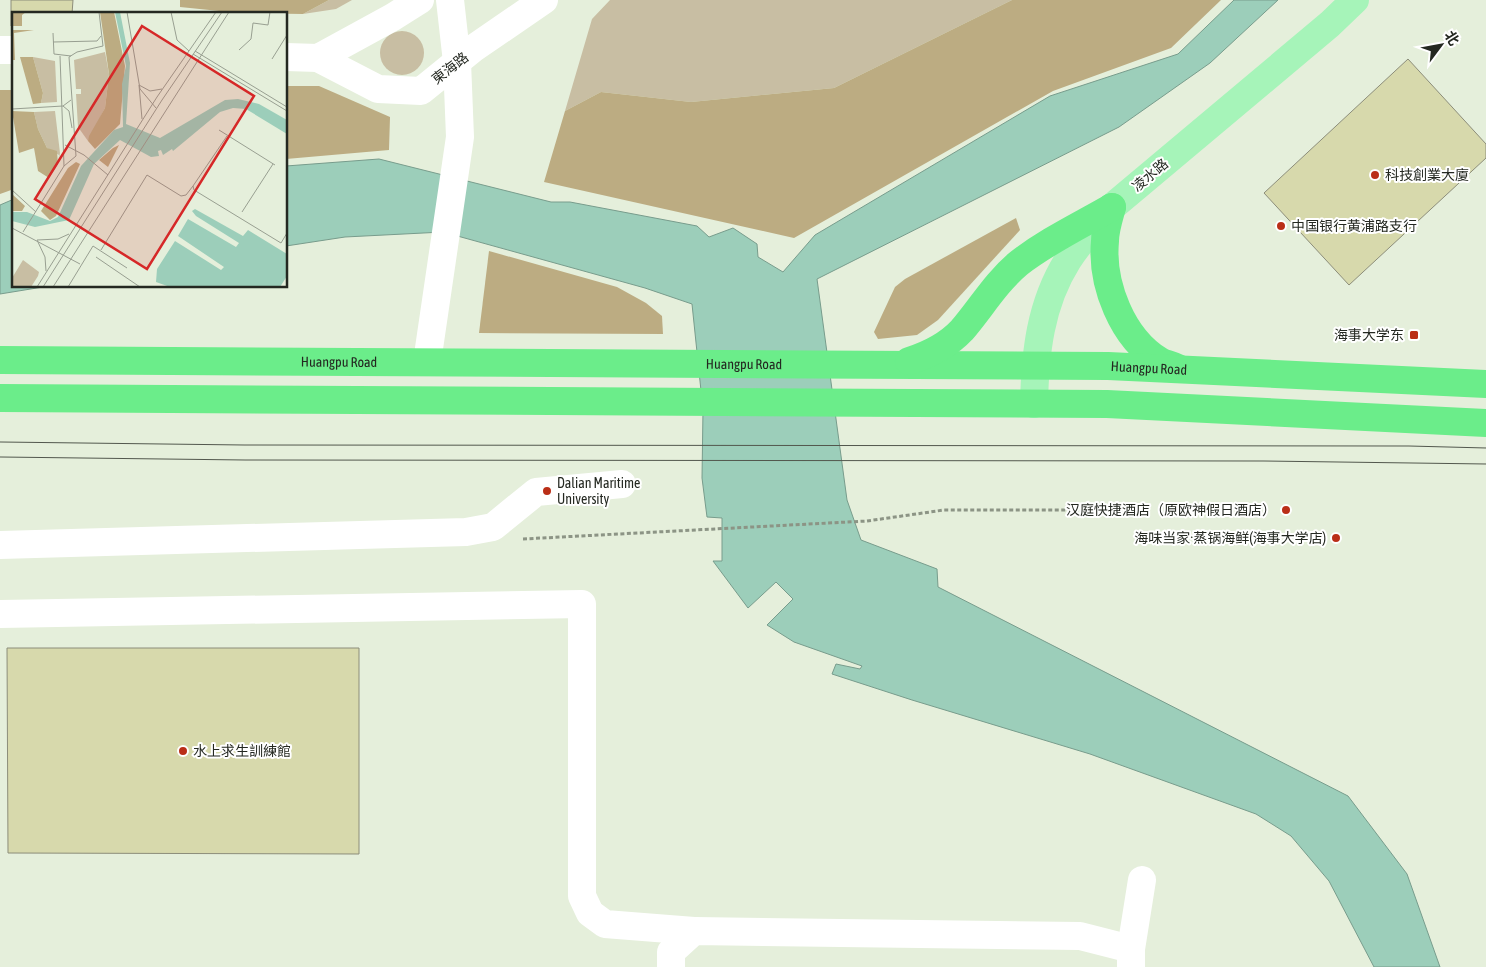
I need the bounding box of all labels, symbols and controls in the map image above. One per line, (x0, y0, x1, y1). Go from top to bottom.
inset map (12, 12, 288, 288)
north arrow (1416, 20, 1466, 70)
text: 北 (1442, 28, 1463, 48)
street label: 東海路 (429, 49, 471, 87)
street label: 凌水路 (1129, 155, 1171, 195)
place label: 科技創業大廈 (1385, 167, 1469, 183)
marker: 科技創業大廈 (1369, 169, 1381, 181)
place label: 中国银行黄浦路支行 (1291, 218, 1417, 234)
marker: 中国银行黄浦路支行 (1275, 220, 1287, 232)
place label: 海事大学东 (1334, 327, 1404, 343)
marker: 海事大学东 (1408, 329, 1420, 341)
street label: Huangpu Road (301, 354, 377, 370)
street label: Huangpu Road (706, 356, 782, 372)
street label: Huangpu Road (1110, 358, 1187, 378)
place label: Dalian Maritime University (557, 475, 640, 507)
marker: Dalian Maritime University (541, 485, 553, 497)
place label: 汉庭快捷酒店（原欧神假日酒店） (1066, 502, 1276, 518)
marker: 汉庭快捷酒店（原欧神假日酒店） (1280, 504, 1292, 516)
place label: 海味当家·蒸锅海鲜(海事大学店) (1134, 530, 1326, 546)
marker: 海味当家·蒸锅海鲜(海事大学店) (1330, 532, 1342, 544)
place label: 水上求生訓練館 (193, 743, 291, 759)
marker: 水上求生訓練館 (177, 745, 189, 757)

